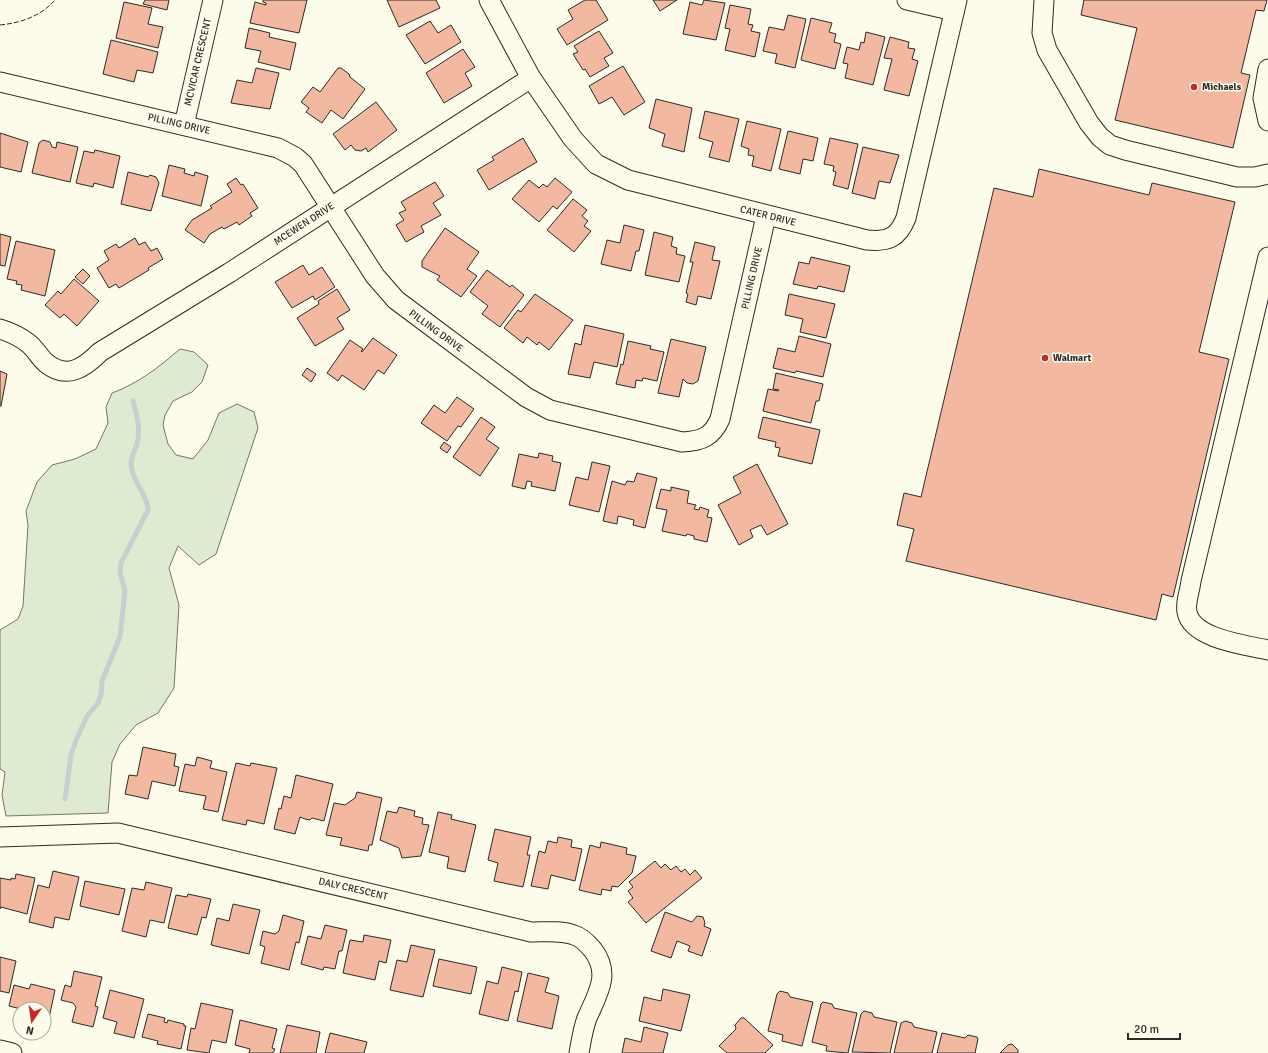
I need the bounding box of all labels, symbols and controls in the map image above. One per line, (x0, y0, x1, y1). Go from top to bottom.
street label: MCVICAR CRESCENT (182, 17, 214, 107)
place label: Michaels (1202, 81, 1242, 93)
marker: Michaels (1189, 82, 1199, 92)
street label: PILLING DRIVE (146, 111, 212, 137)
street label: MCEWEN DRIVE (271, 200, 337, 248)
street label: CATER DRIVE (739, 203, 798, 229)
street label: PILLING DRIVE (739, 245, 765, 311)
street label: PILLING DRIVE (407, 307, 466, 355)
place label: Walmart (1053, 352, 1092, 364)
marker: Walmart (1040, 353, 1050, 363)
street label: DALY CRESCENT (317, 875, 389, 903)
north arrow (12, 1001, 52, 1041)
scale bar (1128, 1015, 1180, 1041)
text: 20 m (1134, 1022, 1159, 1037)
text: N (25, 1023, 35, 1037)

